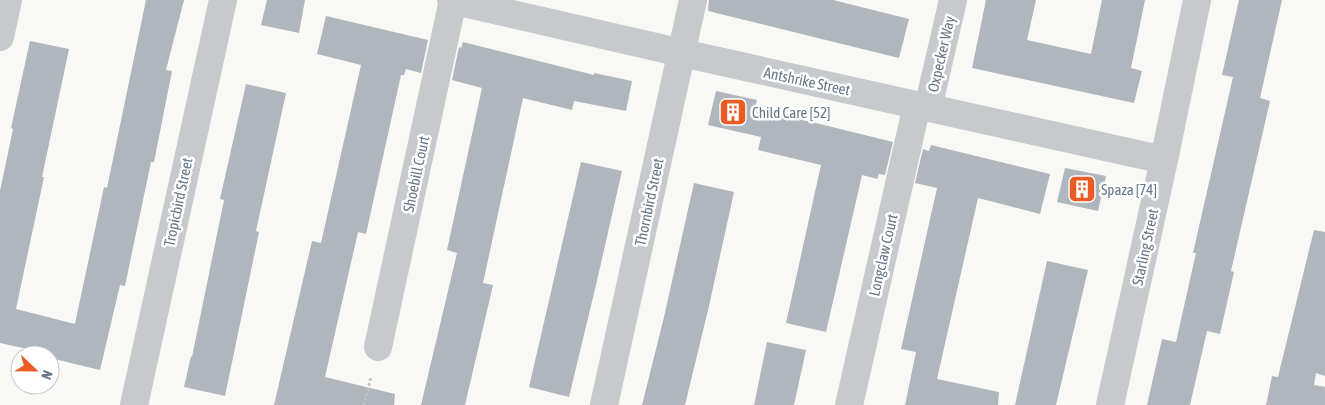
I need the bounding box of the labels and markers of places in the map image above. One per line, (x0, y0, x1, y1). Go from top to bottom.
building icon: Child Care [52] (718, 97, 748, 127)
place label: Child Care [52] (752, 104, 831, 121)
building icon: Spaza [74] (1067, 174, 1097, 204)
place label: Spaza [74] (1101, 181, 1157, 198)

